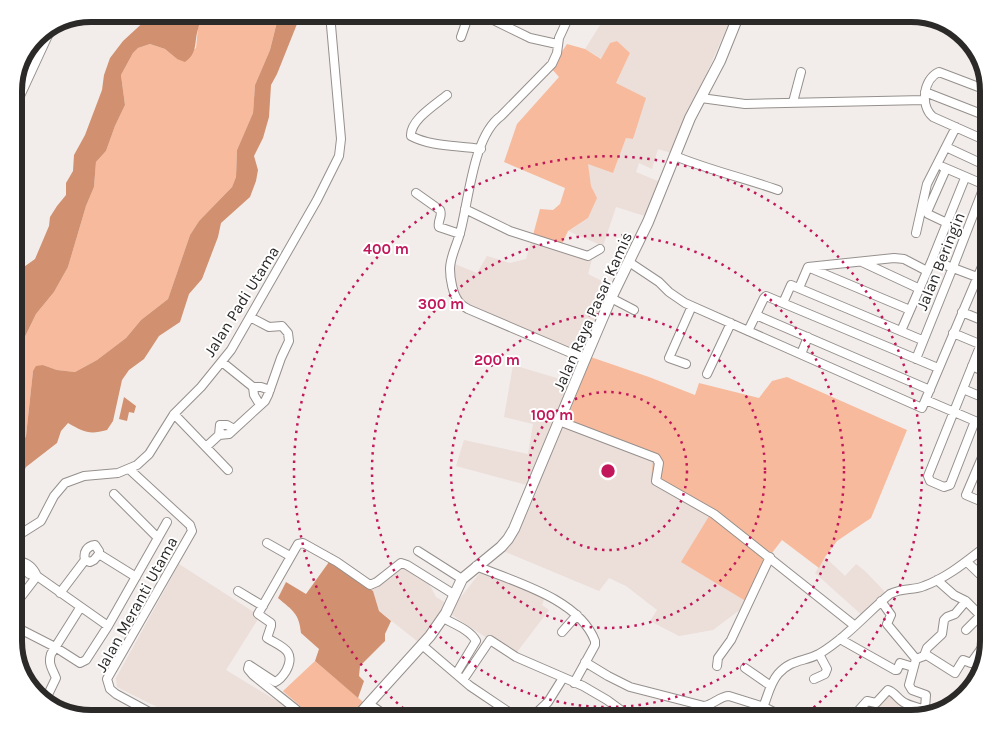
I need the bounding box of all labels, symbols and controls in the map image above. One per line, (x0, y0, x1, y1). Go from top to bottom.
street label: Jalan Beringin (912, 209, 969, 313)
street label: Jalan Raya Pasar Kamis (549, 229, 636, 394)
text: 400 m (363, 240, 409, 258)
street label: Jalan Padi Utama (200, 242, 283, 360)
text: 300 m (418, 295, 464, 313)
text: 200 m (474, 351, 520, 369)
text: 100 m (531, 406, 573, 424)
centre of rings (599, 462, 617, 480)
street label: Jalan Meranti Utama (91, 533, 182, 675)

